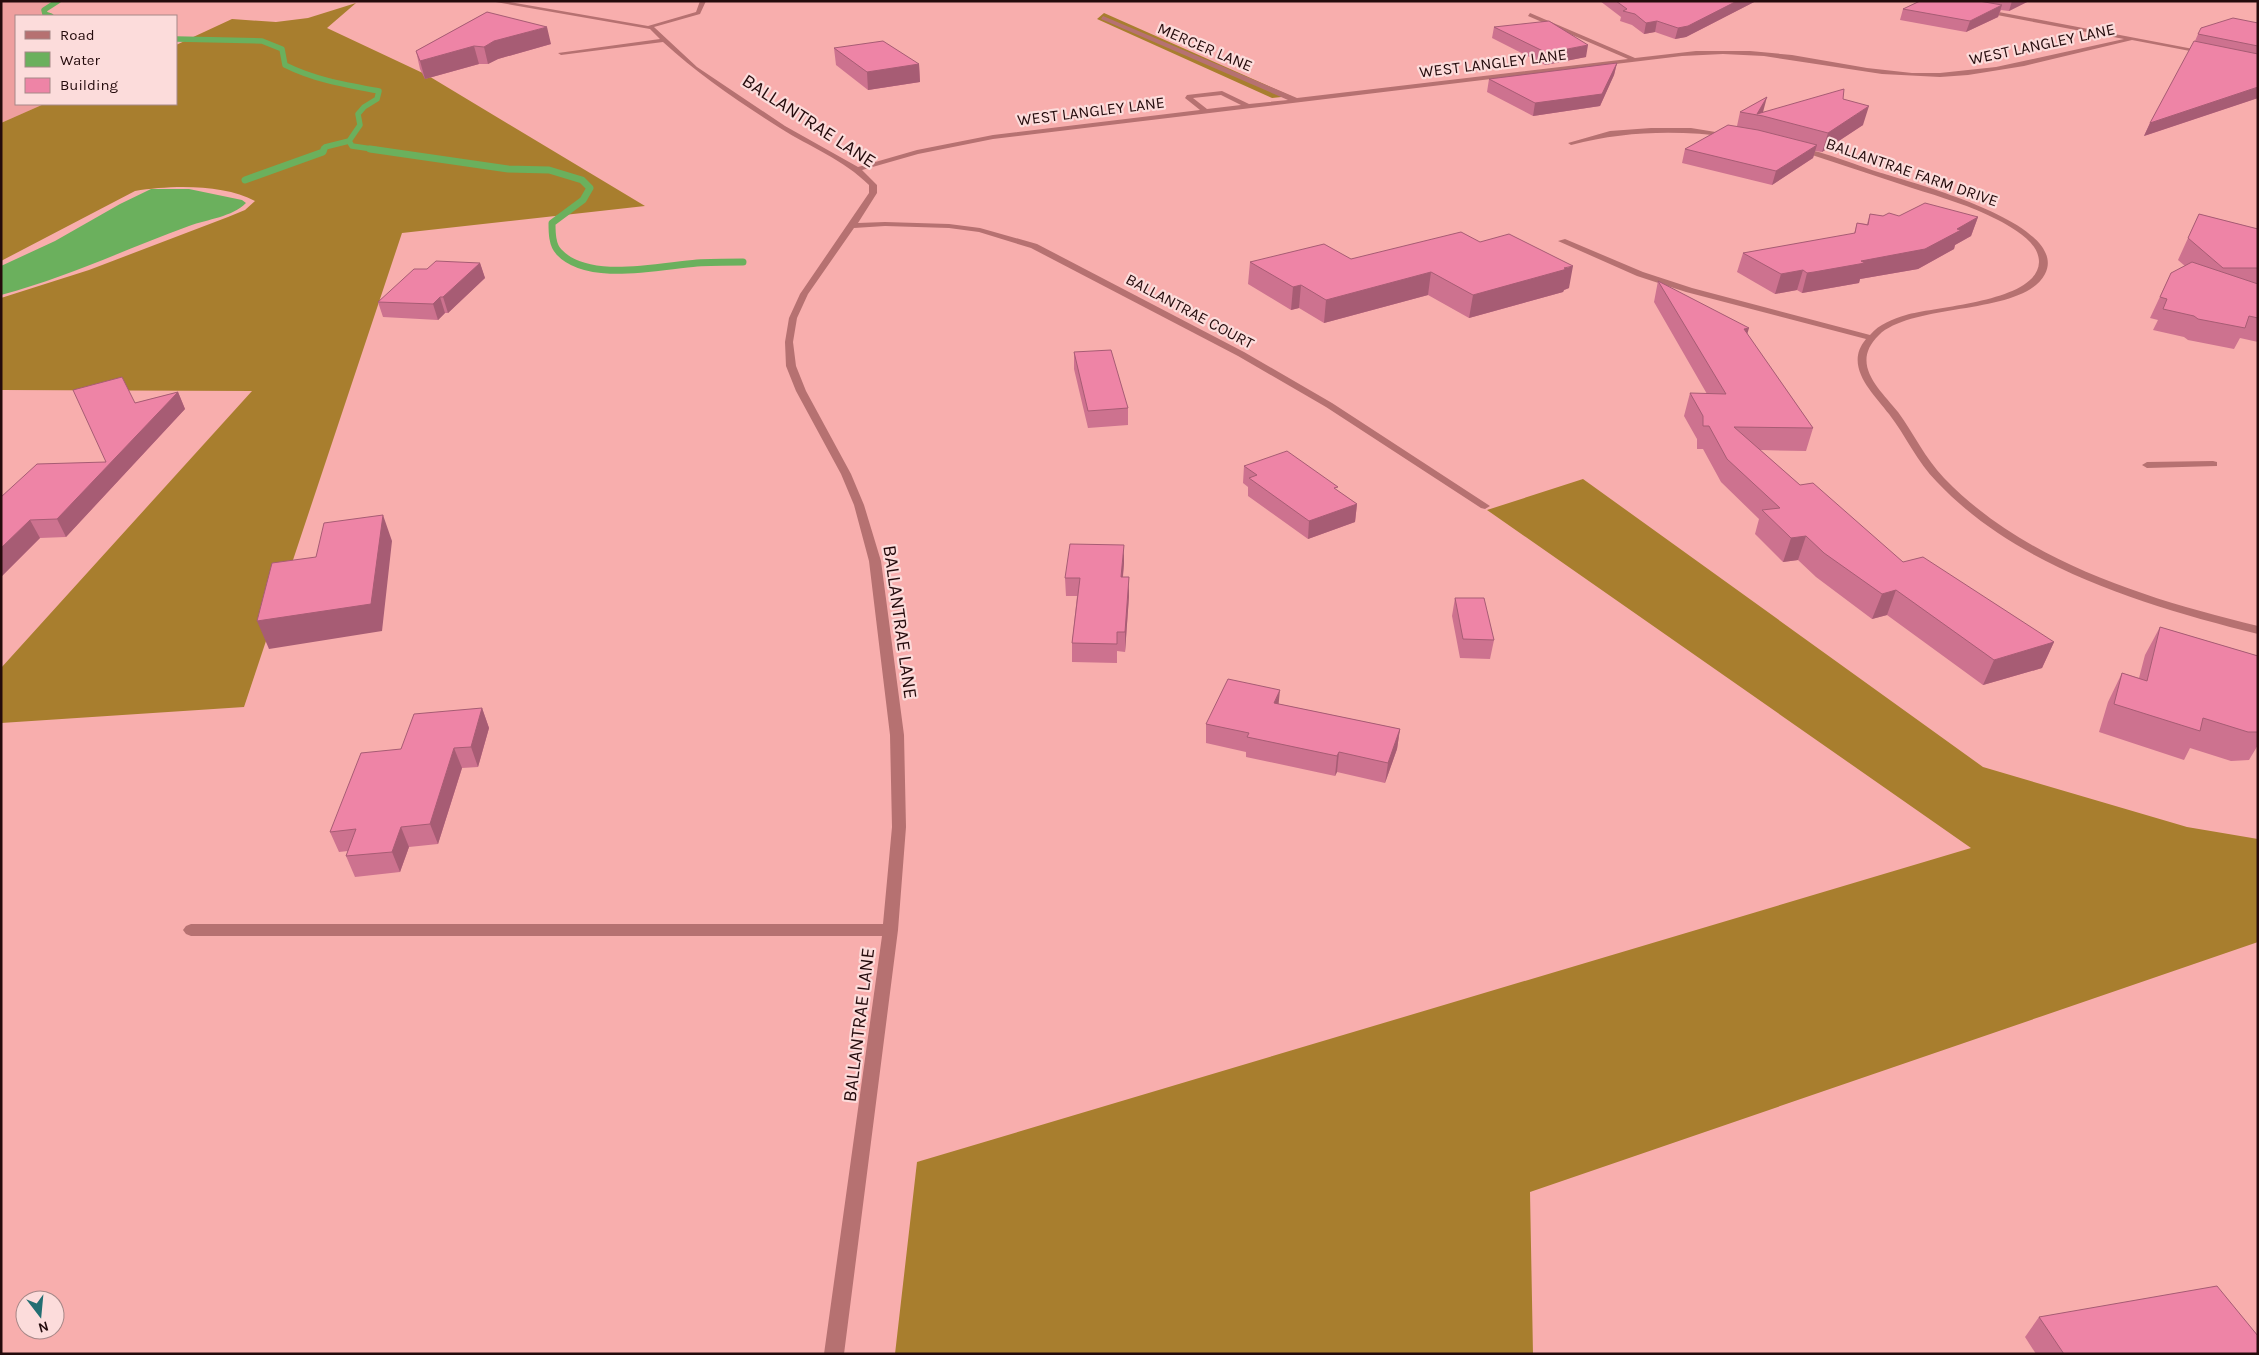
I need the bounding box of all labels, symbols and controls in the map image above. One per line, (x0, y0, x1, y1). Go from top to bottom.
legend (15, 15, 178, 105)
street label: MERCER LANE (1155, 18, 1255, 76)
street label: WEST LANGLEY LANE (1967, 19, 2117, 69)
text: Road (60, 26, 95, 44)
street label: WEST LANGLEY LANE (1418, 45, 1568, 81)
text: Water (60, 51, 101, 69)
street label: BALLANTRAE LANE (738, 70, 880, 172)
text: Building (60, 76, 118, 94)
street label: WEST LANGLEY LANE (1016, 93, 1166, 129)
street label: BALLANTRAE FARM DRIVE (1823, 134, 2001, 210)
street label: BALLANTRAE COURT (1123, 269, 1257, 353)
street label: BALLANTRAE LANE (878, 544, 922, 700)
street label: BALLANTRAE LANE (839, 947, 879, 1103)
north arrow (15, 1290, 65, 1340)
text: N (36, 1317, 51, 1337)

